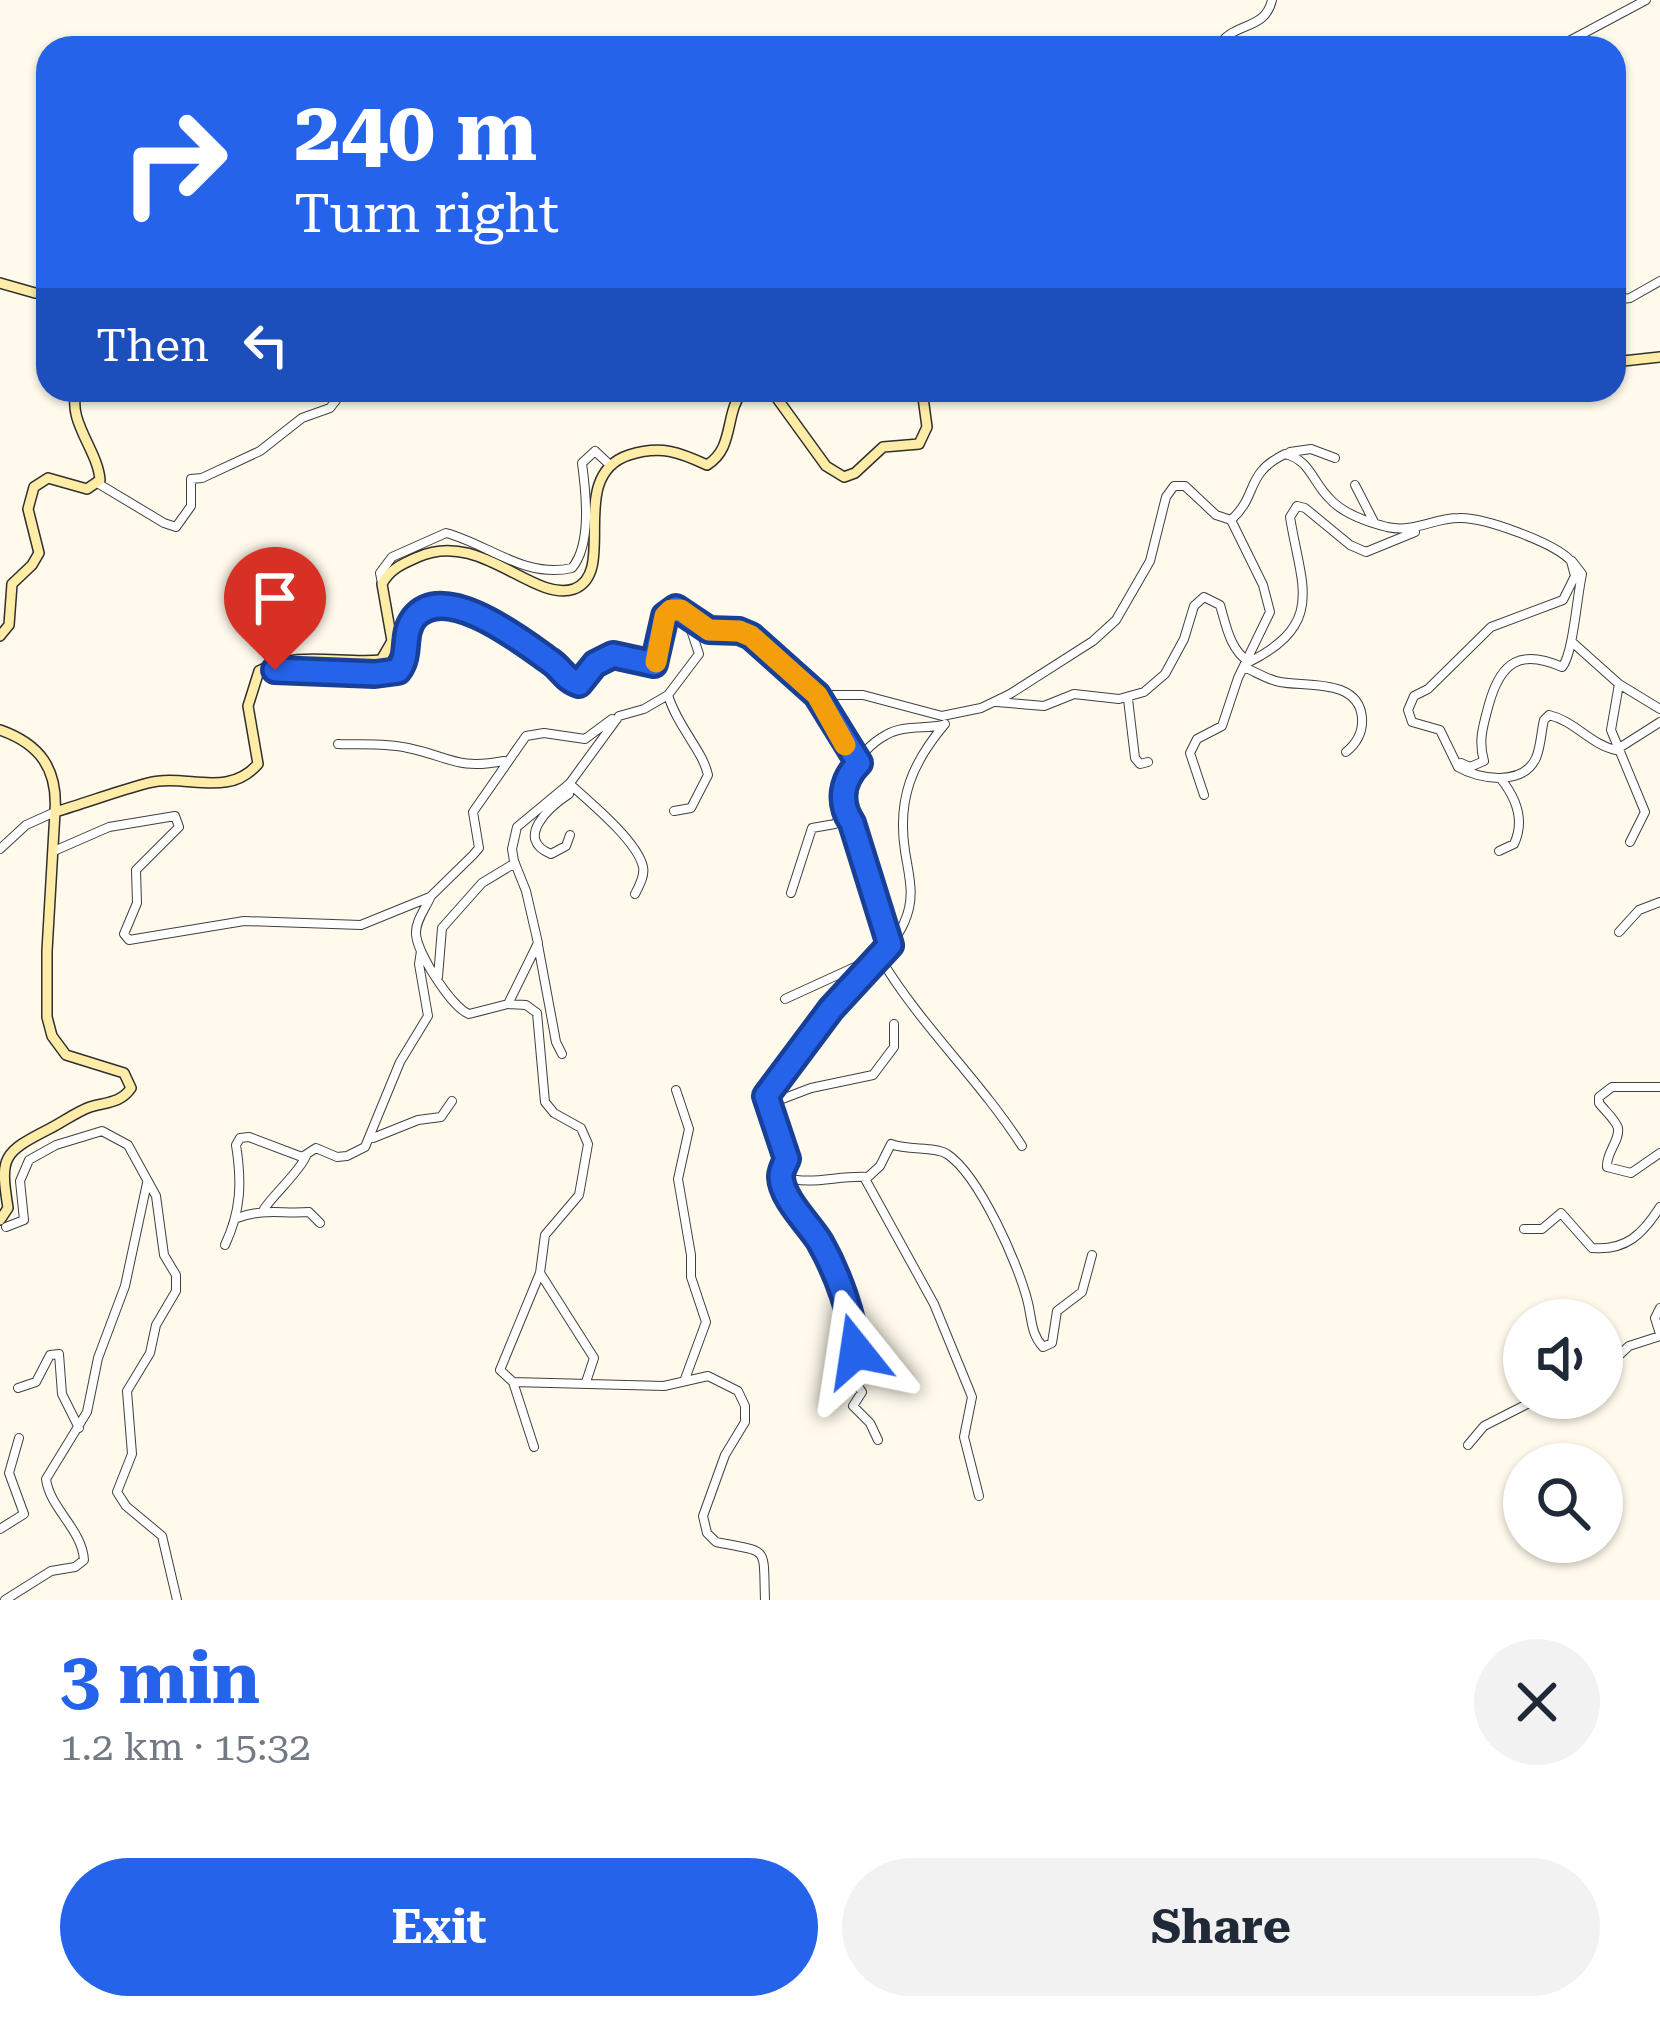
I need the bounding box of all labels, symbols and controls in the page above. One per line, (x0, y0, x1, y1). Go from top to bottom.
text: 240 m (294, 82, 537, 180)
icon: right (96, 84, 252, 240)
text: Turn right (294, 182, 559, 245)
icon: left (233, 312, 299, 378)
text: Then (96, 319, 209, 372)
pin (224, 547, 326, 670)
icon: arrive (242, 565, 308, 631)
position arrow (793, 1288, 919, 1414)
map controls (1503, 1299, 1623, 1563)
button: sound (1503, 1299, 1623, 1419)
button: search (1503, 1443, 1623, 1563)
text: 3 min (60, 1636, 260, 1721)
button: close (1474, 1639, 1600, 1765)
text: 1.2 km · 15:32 (60, 1724, 311, 1770)
button: Exit (60, 1858, 818, 1996)
button: Share (842, 1858, 1600, 1996)

